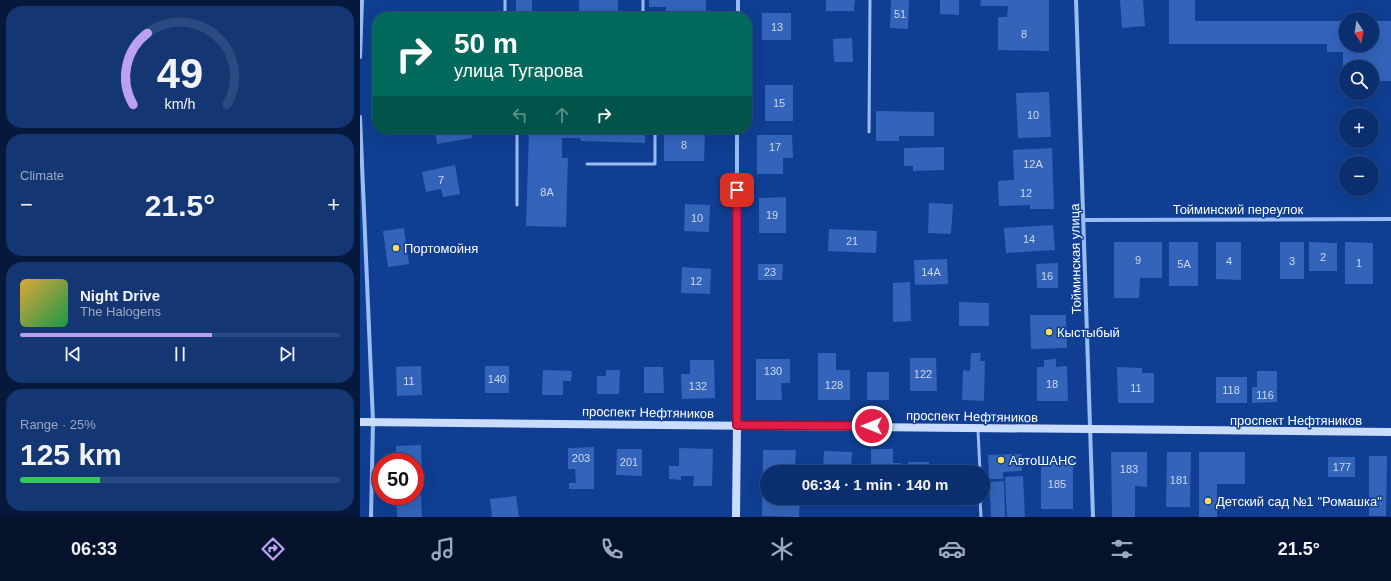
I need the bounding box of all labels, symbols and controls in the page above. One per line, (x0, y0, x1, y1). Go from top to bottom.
house number: 51 (894, 8, 906, 20)
north arrow (1339, 12, 1379, 52)
map controls (1339, 12, 1379, 196)
house number: 13 (771, 21, 783, 33)
icon: right (388, 28, 440, 80)
text: 50 m (454, 28, 518, 59)
house number: 8 (1021, 28, 1027, 40)
text: 49 (157, 50, 203, 97)
button: search (1339, 60, 1379, 100)
text: улица Тугарова (454, 61, 583, 81)
text: km/h (165, 95, 196, 111)
house number: 15 (773, 97, 785, 109)
icon: left (509, 104, 531, 126)
icon: ahead (551, 104, 573, 126)
icon: right (593, 104, 615, 126)
button: + (1339, 108, 1379, 148)
house number: 10 (1027, 109, 1039, 121)
house number: 8 (681, 139, 687, 151)
house number: 17 (769, 141, 781, 153)
button: − (1339, 156, 1379, 196)
house number: 12А (1023, 158, 1043, 170)
text: Climate (20, 168, 64, 183)
pin (720, 173, 754, 207)
house number: 7 (438, 174, 444, 186)
icon: arrive (726, 179, 748, 201)
house number: 8А (540, 186, 554, 198)
house number: 12 (1020, 187, 1032, 199)
text: 21.5° (145, 189, 215, 222)
text: − (20, 192, 33, 217)
text: + (327, 192, 340, 217)
street label: Тойминский переулок (1173, 202, 1304, 217)
street label: Тойминская улица (1067, 203, 1084, 315)
house number: 19 (766, 209, 778, 221)
house number: 10 (691, 212, 703, 224)
house number: 14 (1023, 233, 1035, 245)
house number: 21 (846, 235, 858, 247)
place label: Портомойня (404, 241, 478, 256)
marker: Портомойня (391, 243, 401, 253)
house number: 2 (1320, 251, 1326, 263)
house number: 9 (1135, 254, 1141, 266)
house number: 4 (1226, 255, 1232, 267)
house number: 3 (1289, 255, 1295, 267)
house number: 1 (1356, 257, 1362, 269)
house number: 5А (1177, 258, 1191, 270)
house number: 23 (764, 266, 776, 278)
house number: 14А (921, 266, 941, 278)
house number: 16 (1041, 270, 1053, 282)
house number: 12 (690, 275, 702, 287)
text: Night Drive (80, 287, 160, 304)
text: The Halogens (80, 304, 161, 319)
place label: Кыстыбый (1057, 325, 1120, 340)
marker: Кыстыбый (1044, 327, 1054, 337)
icon: previous (62, 343, 84, 365)
icon: pause (169, 343, 191, 365)
icon: next (276, 343, 298, 365)
house number: 130 (764, 365, 782, 377)
house number: 122 (914, 368, 932, 380)
house number: 140 (488, 373, 506, 385)
house number: 11 (403, 375, 415, 387)
house number: 18 (1046, 378, 1058, 390)
house number: 128 (825, 379, 843, 391)
house number: 132 (689, 380, 707, 392)
house number: 11 (1130, 382, 1142, 394)
house number: 118 (1222, 384, 1240, 396)
house number: 116 (1256, 389, 1274, 401)
street label: проспект Нефтяников (582, 404, 714, 421)
position arrow (851, 405, 893, 447)
street label: проспект Нефтяников (906, 408, 1038, 425)
street label: проспект Нефтяников (1230, 413, 1362, 428)
text: Range · 25% (20, 417, 96, 432)
text: 125 km (20, 438, 122, 471)
house number: 203 (572, 452, 590, 464)
speed limit sign: 50 (372, 453, 424, 505)
place label: АвтоШАНС (1009, 453, 1077, 468)
marker: АвтоШАНС (996, 455, 1006, 465)
house number: 201 (620, 456, 638, 468)
house number: 177 (1333, 461, 1351, 473)
house number: 183 (1120, 463, 1138, 475)
house number: 181 (1170, 474, 1188, 486)
text: 06:34 · 1 min · 140 m (802, 476, 948, 493)
house number: 185 (1048, 478, 1066, 490)
place label: Детский сад №1 "Ромашка" (1216, 494, 1382, 509)
marker: Детский сад №1 "Ромашка" (1203, 496, 1213, 506)
icon: directions (259, 535, 287, 563)
icon: music (429, 535, 457, 563)
icon: phone (598, 535, 626, 563)
icon: climate (768, 535, 796, 563)
icon: car (938, 535, 966, 563)
icon: filters (1108, 535, 1136, 563)
text: 06:33 (71, 539, 117, 559)
text: 21.5° (1278, 539, 1320, 559)

